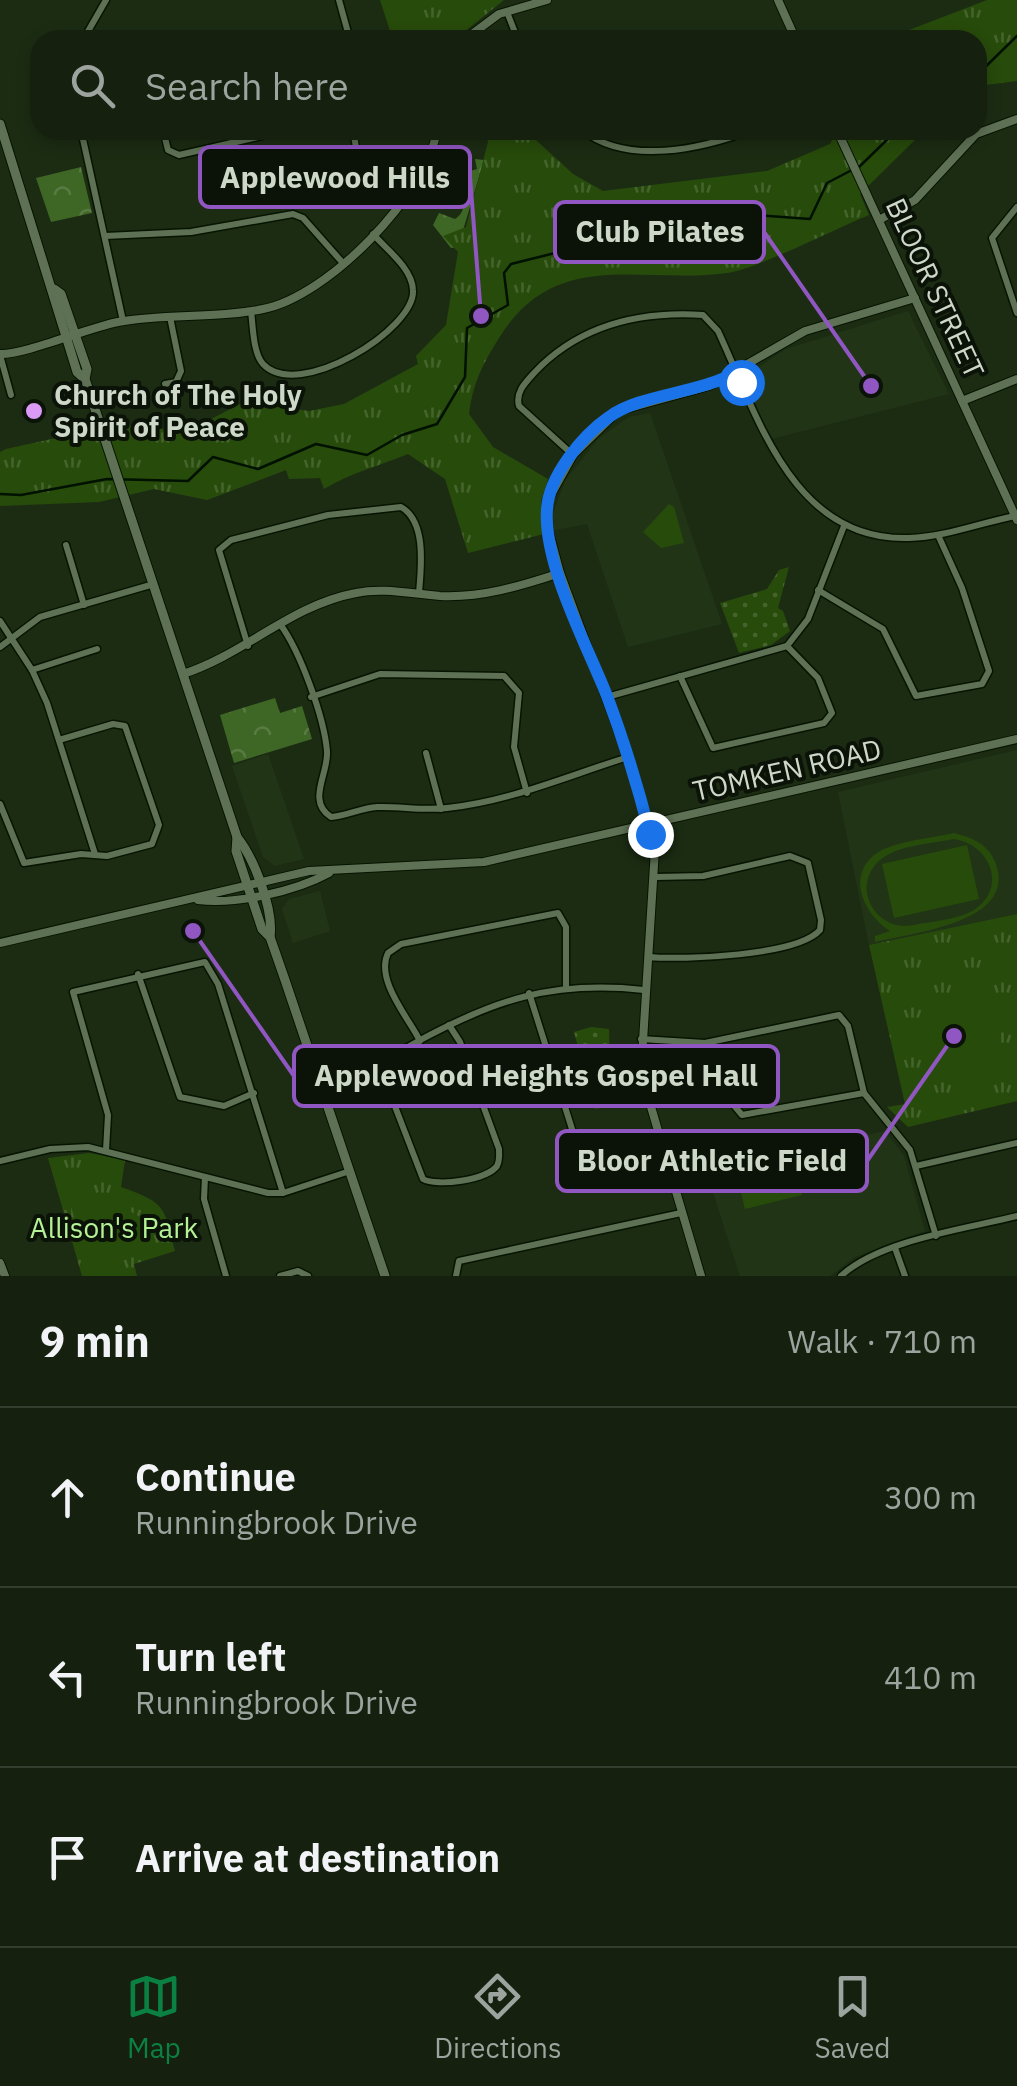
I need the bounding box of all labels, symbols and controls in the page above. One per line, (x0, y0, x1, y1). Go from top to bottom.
search box (30, 30, 987, 140)
icon: search (65, 58, 120, 113)
text: Search here (145, 61, 349, 110)
callout: Applewood Hills (200, 147, 470, 207)
text: Applewood Hills (220, 157, 450, 196)
street label: BLOOR STREET (878, 192, 993, 384)
callout: Club Pilates (555, 202, 764, 262)
text: Club Pilates (575, 211, 745, 250)
route start (719, 360, 765, 406)
place label: Church of The Holy Spirit of Peace (54, 376, 302, 445)
marker: Church of The Holy Spirit of Peace (23, 400, 45, 422)
street label: TOMKEN ROAD (689, 730, 885, 809)
route end (628, 812, 674, 858)
callout: Applewood Heights Gospel Hall (294, 1046, 778, 1106)
text: Applewood Heights Gospel Hall (314, 1055, 758, 1094)
callout: Bloor Athletic Field (557, 1131, 867, 1191)
text: Bloor Athletic Field (577, 1140, 847, 1179)
park label: Allison's Park (30, 1209, 199, 1246)
text: 9 min (40, 1314, 150, 1369)
text: Walk · 710 m (788, 1320, 977, 1362)
text: Continue (135, 1452, 296, 1501)
icon: ahead (40, 1470, 95, 1525)
text: 300 m (884, 1476, 977, 1518)
text: Runningbrook Drive (135, 1501, 418, 1543)
text: Turn left (135, 1632, 286, 1681)
icon: left (40, 1650, 95, 1705)
text: 410 m (884, 1656, 977, 1698)
text: Runningbrook Drive (135, 1681, 418, 1723)
icon: arrive (40, 1830, 95, 1885)
text: Arrive at destination (135, 1833, 500, 1882)
tab: Map (126, 1969, 181, 2066)
tab: Directions (434, 1969, 562, 2066)
tab: Saved (814, 1969, 891, 2066)

